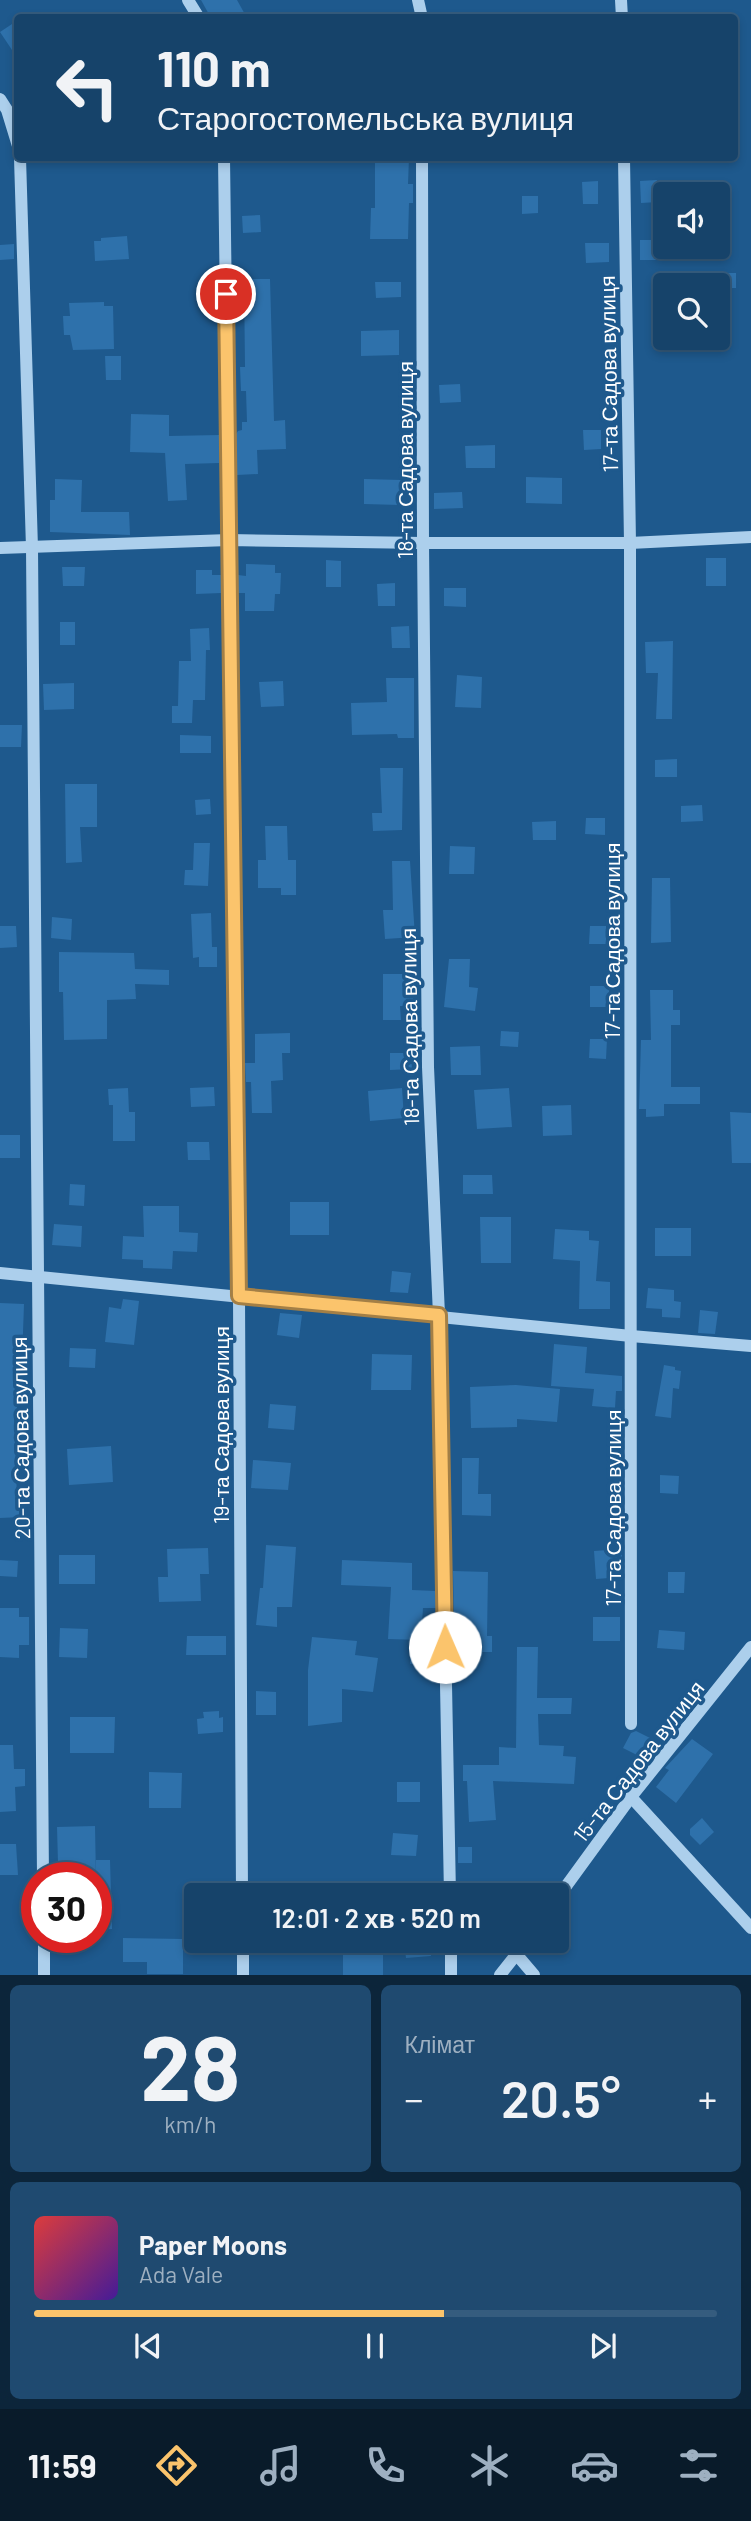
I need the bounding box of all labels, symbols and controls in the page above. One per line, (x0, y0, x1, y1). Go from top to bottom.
text: 110 m (157, 38, 271, 97)
icon: left (42, 42, 133, 133)
text: Старогостомельська вулиця (157, 98, 574, 136)
map controls (653, 182, 730, 350)
button: sound (653, 182, 730, 259)
pin (196, 264, 256, 324)
button: search (653, 273, 730, 350)
icon: arrive (207, 275, 245, 313)
street label: 17-та Садова вулиця (594, 275, 622, 473)
street label: 18-та Садова вулиця (392, 361, 417, 559)
street label: 17-та Садова вулиця (599, 843, 624, 1039)
street label: 18-та Садова вулиця (395, 928, 423, 1126)
street label: 19-та Садова вулиця (208, 1326, 233, 1524)
street label: 20-та Садова вулиця (6, 1337, 34, 1539)
street label: 17-та Садова вулиця (600, 1410, 625, 1606)
position arrow (408, 1610, 482, 1684)
street label: 15-та Садова вулиця (567, 1675, 709, 1847)
speed limit sign: 30 (21, 1862, 112, 1953)
text: 12:01 · 2 хв · 520 m (272, 1902, 481, 1933)
text: 28 (140, 2010, 240, 2119)
text: Клімат (405, 2030, 475, 2058)
text: 20.5° (501, 2066, 621, 2128)
text: − (405, 2075, 424, 2121)
text: + (698, 2075, 717, 2121)
text: km/h (164, 2110, 216, 2138)
text: Paper Moons (139, 2229, 287, 2260)
text: Ada Vale (139, 2260, 223, 2288)
icon: previous (129, 2327, 167, 2365)
icon: pause (356, 2327, 394, 2365)
icon: next (584, 2327, 622, 2365)
icon: directions (152, 2441, 201, 2490)
icon: music (256, 2441, 305, 2490)
icon: phone (361, 2441, 410, 2490)
icon: climate (465, 2441, 514, 2490)
icon: car (570, 2441, 619, 2490)
icon: filters (674, 2441, 723, 2490)
text: 11:59 (28, 2446, 97, 2484)

